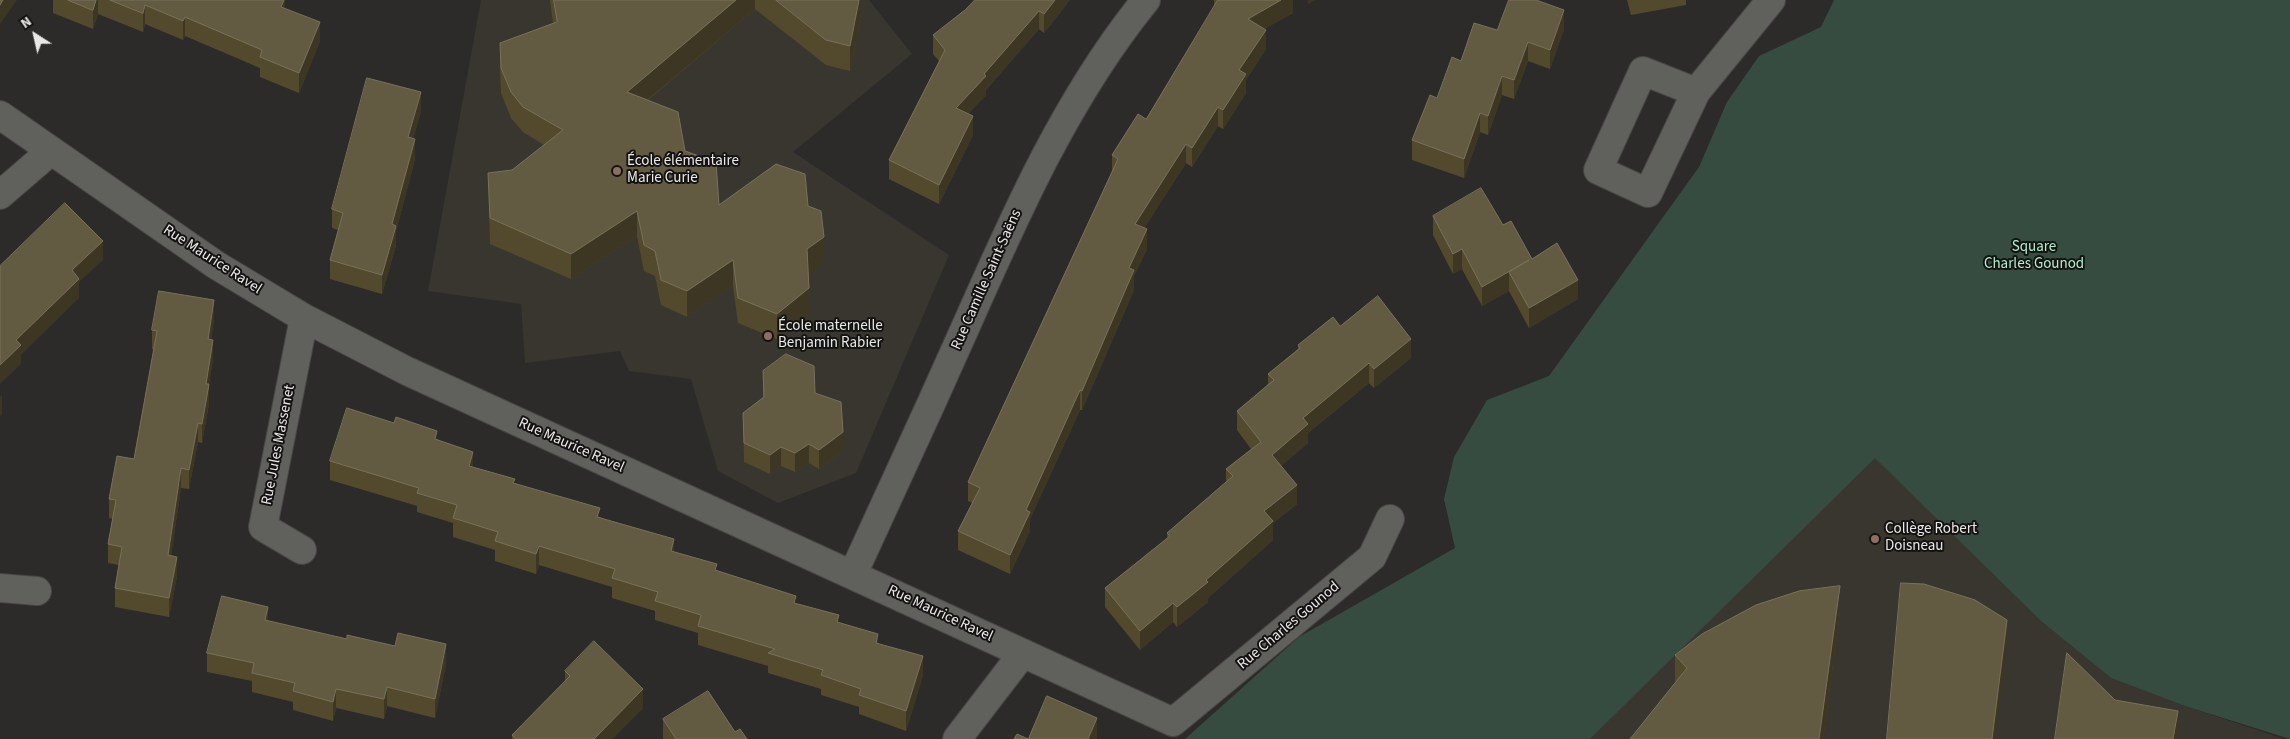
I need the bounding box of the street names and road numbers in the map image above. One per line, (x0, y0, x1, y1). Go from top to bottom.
street label: Rue Camille Saint-Saëns (948, 207, 1026, 353)
street label: Rue Maurice Ravel (159, 221, 265, 299)
street label: Rue Jules Massenet (259, 383, 299, 507)
street label: Rue Maurice Ravel (515, 415, 627, 477)
street label: Rue Charles Gounod (1234, 578, 1344, 674)
street label: Rue Maurice Ravel (885, 582, 995, 646)

